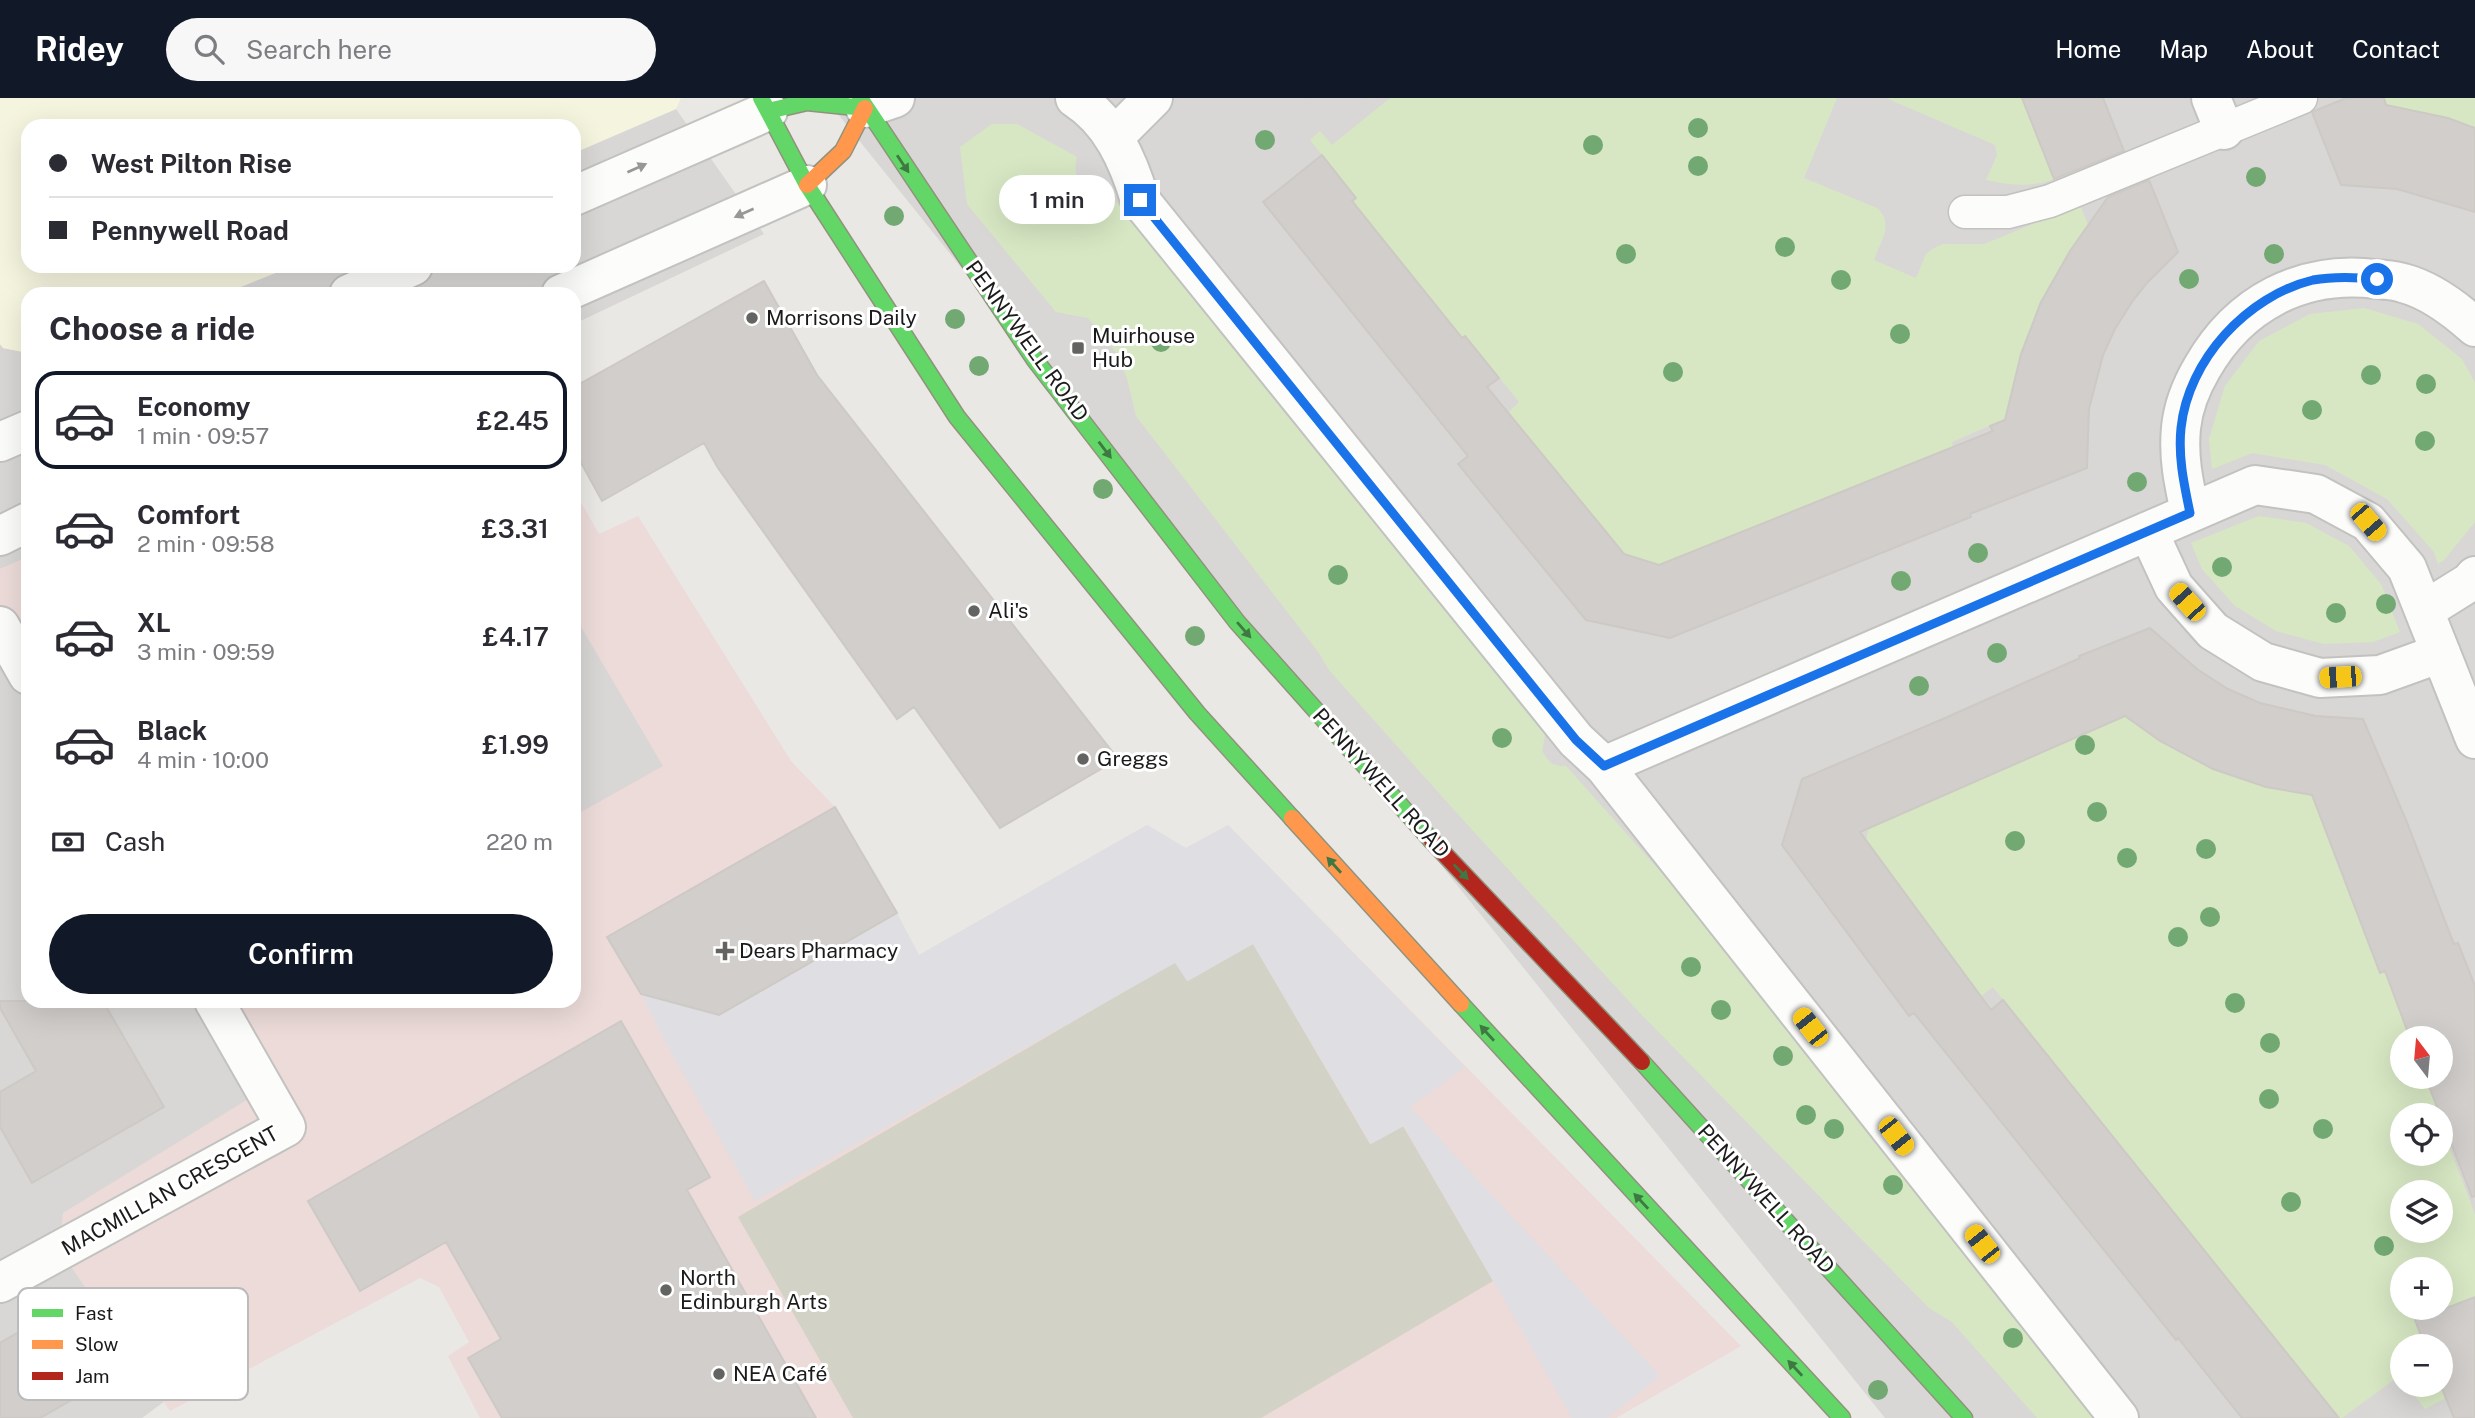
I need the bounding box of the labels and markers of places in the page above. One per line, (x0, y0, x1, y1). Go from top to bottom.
place label: Morrisons Daily (766, 305, 917, 330)
marker: Morrisons Daily (744, 310, 760, 326)
place label: Muirhouse Hub (1092, 323, 1195, 372)
marker: Muirhouse Hub (1070, 340, 1086, 356)
place label: Ali's (988, 598, 1028, 623)
marker: Ali's (966, 603, 982, 619)
place label: Greggs (1097, 746, 1168, 771)
marker: Greggs (1075, 751, 1091, 767)
place label: Dears Pharmacy (739, 938, 898, 963)
marker: Dears Pharmacy (717, 943, 733, 959)
place label: North Edinburgh Arts (680, 1265, 828, 1314)
marker: North Edinburgh Arts (658, 1282, 674, 1298)
place label: NEA Café (733, 1361, 827, 1386)
marker: NEA Café (711, 1366, 727, 1382)

